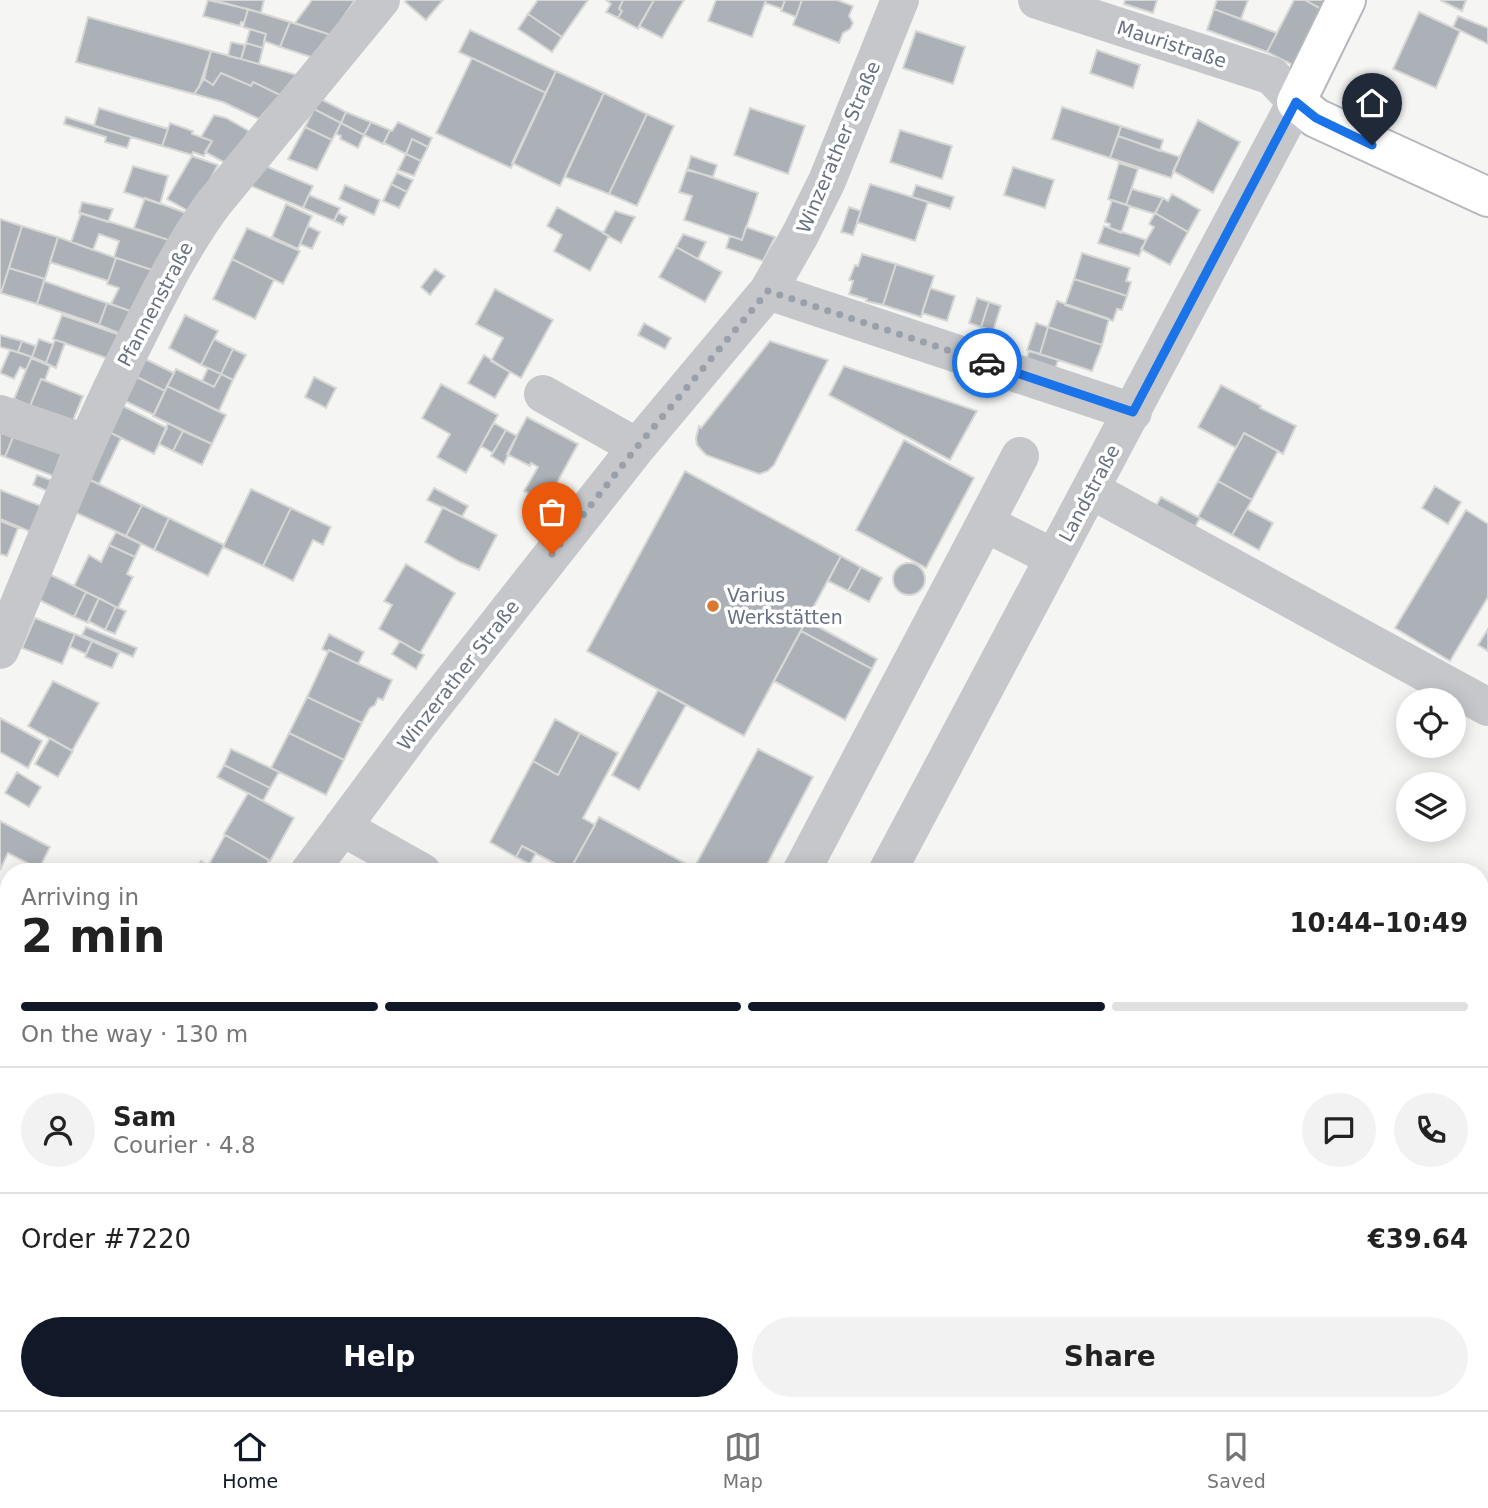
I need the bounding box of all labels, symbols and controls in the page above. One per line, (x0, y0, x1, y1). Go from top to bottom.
street label: Mauristraße (1115, 16, 1229, 72)
street label: Winzerather Straße (792, 58, 884, 236)
pin (1342, 73, 1402, 145)
icon: home (1353, 84, 1391, 122)
street label: Pfannenstraße (113, 238, 197, 370)
courier (952, 328, 1022, 398)
icon: car (968, 344, 1006, 382)
street label: Landstraße (1054, 441, 1124, 545)
pin (522, 482, 582, 554)
icon: bag (533, 493, 571, 531)
place label: Varius Werkstätten (727, 584, 843, 628)
street label: Winzerather Straße (393, 596, 523, 754)
marker: Varius Werkstätten (705, 598, 721, 614)
map controls (1396, 688, 1466, 842)
button: locate (1396, 688, 1466, 758)
button: layers (1396, 772, 1466, 842)
text: Arriving in (21, 884, 139, 910)
text: 10:44–10:49 (1289, 908, 1468, 938)
text: 2 min (21, 909, 165, 963)
text: On the way · 130 m (21, 1021, 248, 1047)
button: person (21, 1093, 95, 1167)
button: chat (1302, 1093, 1376, 1167)
button: phone (1394, 1093, 1468, 1167)
text: Sam (113, 1102, 176, 1132)
text: Courier · 4.8 (113, 1132, 256, 1158)
text: Order #7220 (21, 1224, 191, 1254)
text: €39.64 (1368, 1224, 1468, 1254)
button: Help (21, 1317, 738, 1397)
button: Share (752, 1317, 1468, 1397)
tab: Home (222, 1428, 278, 1492)
tab: Map (723, 1428, 763, 1492)
tab: Saved (1207, 1428, 1266, 1492)

